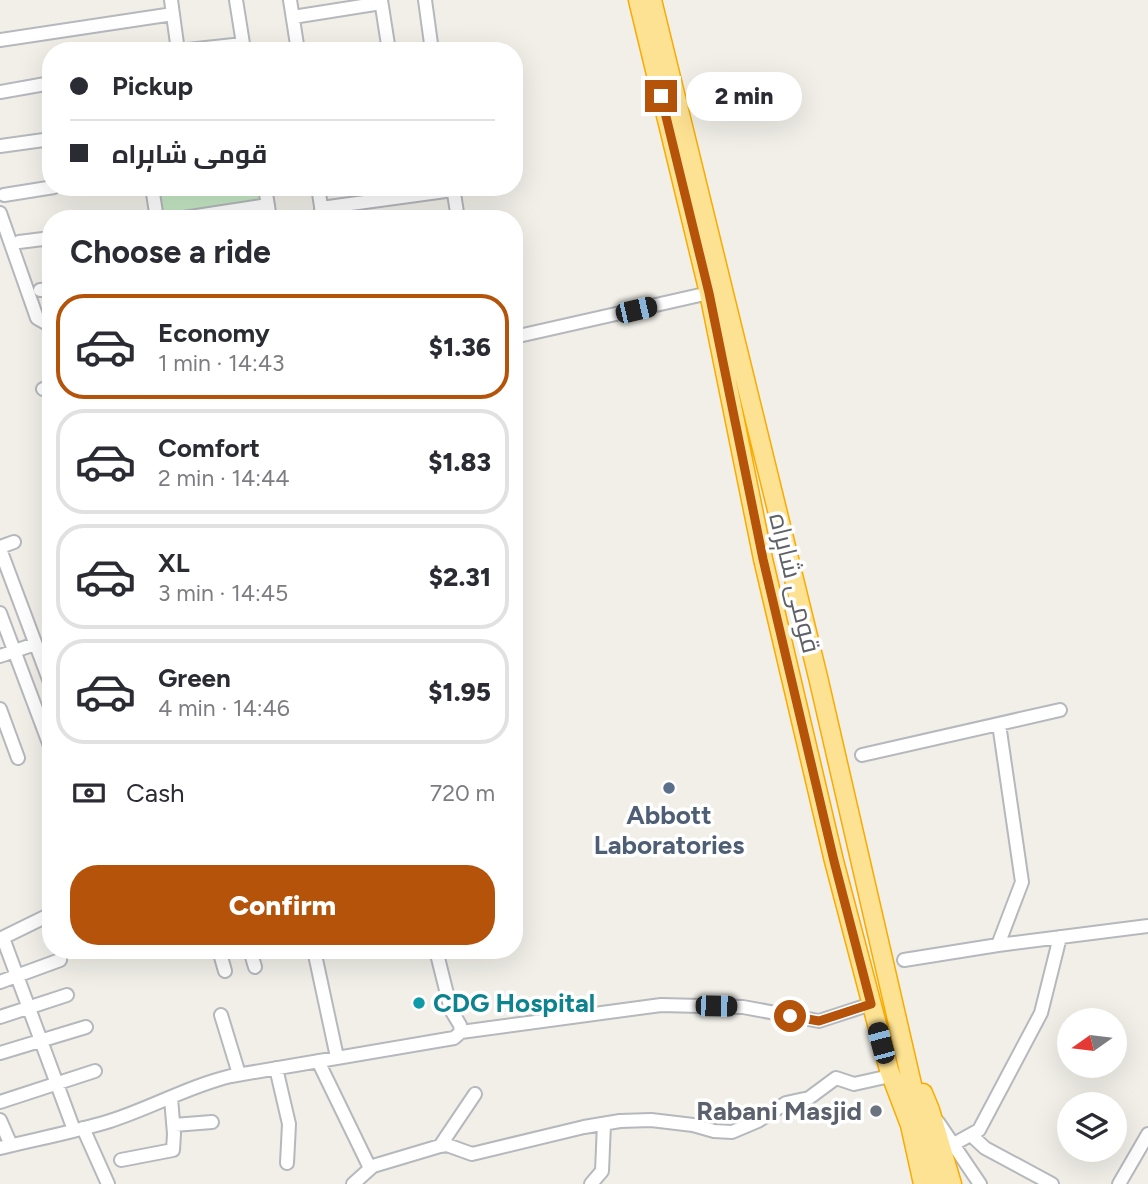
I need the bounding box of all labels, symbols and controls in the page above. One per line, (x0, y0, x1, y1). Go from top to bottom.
text: Pickup (112, 70, 193, 102)
callout: 2 min (686, 72, 801, 120)
route end (645, 80, 677, 112)
text: 2 min (715, 82, 773, 110)
text: قومی شاہراہ (112, 138, 267, 170)
text: Choose a ride (70, 233, 271, 271)
car (614, 295, 659, 325)
icon: car (74, 315, 137, 378)
text: Economy (158, 317, 270, 349)
text: $1.36 (429, 331, 491, 363)
text: 1 min · 14:43 (158, 349, 285, 377)
icon: car (74, 430, 137, 493)
text: Comfort (158, 432, 260, 464)
text: $1.83 (428, 446, 491, 478)
text: 2 min · 14:44 (158, 464, 290, 492)
street label: قومی شاہراہ (761, 510, 828, 656)
icon: car (74, 545, 137, 608)
text: XL (158, 547, 190, 579)
text: $2.31 (429, 561, 491, 593)
text: 3 min · 14:45 (158, 579, 288, 607)
icon: car (74, 660, 137, 723)
text: Green (158, 662, 231, 694)
text: $1.95 (428, 676, 491, 708)
text: 4 min · 14:46 (158, 694, 290, 722)
icon: cash (70, 774, 108, 812)
text: Cash (126, 777, 185, 809)
text: 720 m (430, 779, 495, 807)
marker: Abbott Laboratories (661, 780, 677, 796)
place label: Abbott Laboratories (594, 799, 744, 861)
button: Confirm (70, 865, 495, 945)
place label: CDG Hospital (433, 987, 595, 1019)
marker: CDG Hospital (411, 995, 427, 1011)
car (695, 995, 738, 1017)
route start (774, 1000, 806, 1032)
north arrow (1057, 1008, 1127, 1078)
map controls (1057, 1008, 1127, 1162)
car (866, 1020, 897, 1066)
button: layers (1057, 1092, 1127, 1162)
place label: Rabani Masjid (696, 1095, 862, 1127)
marker: Rabani Masjid (868, 1103, 884, 1119)

